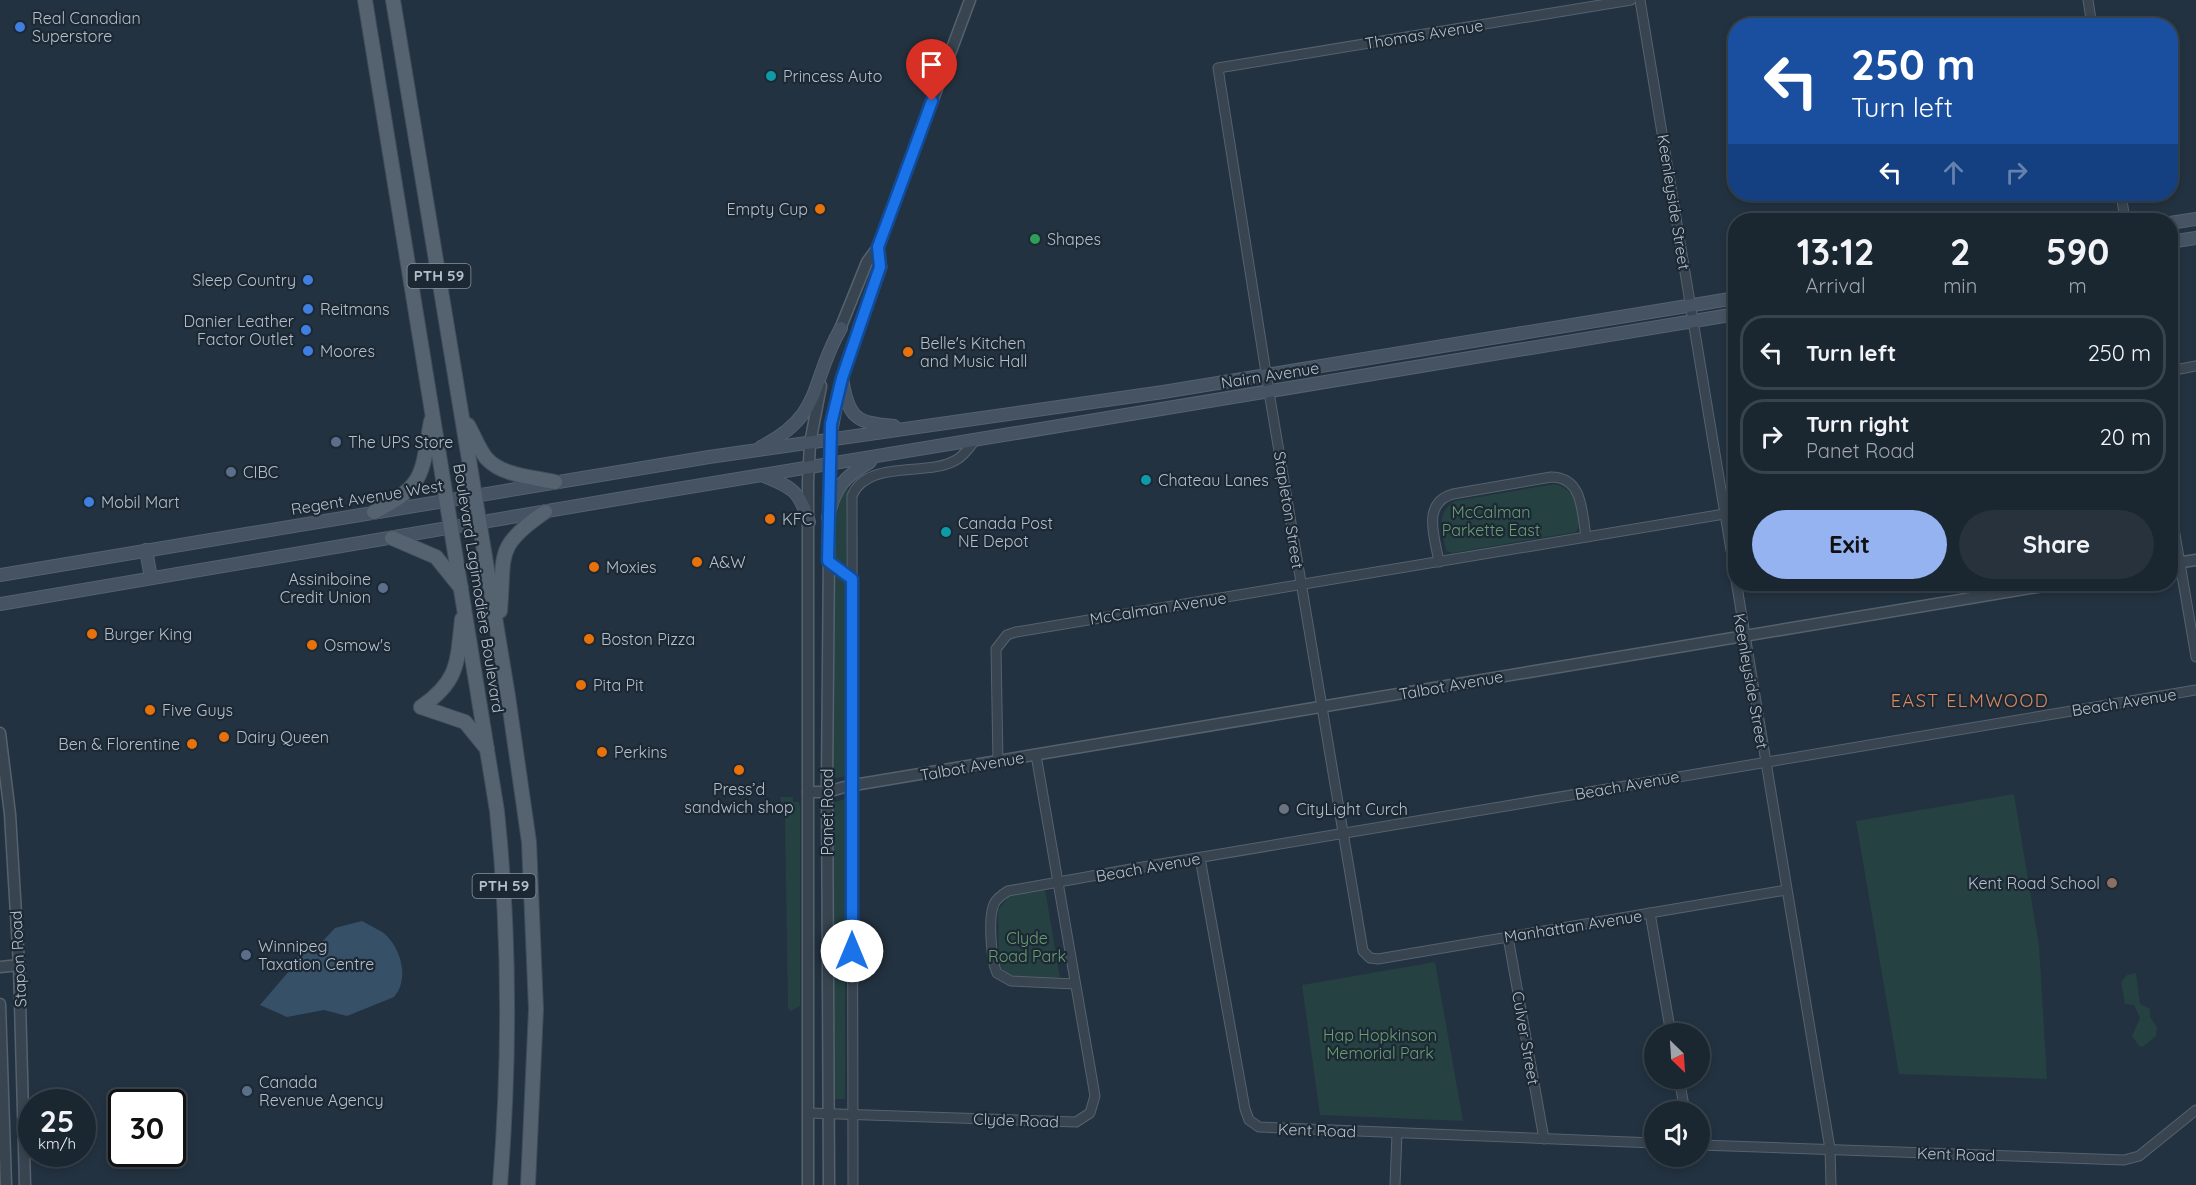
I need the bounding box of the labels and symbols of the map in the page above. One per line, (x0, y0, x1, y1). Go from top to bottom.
place label: Real Canadian Superstore (32, 8, 141, 46)
street label: Thomas Avenue (1364, 15, 1484, 53)
marker: Real Canadian Superstore (13, 20, 27, 34)
pin (906, 39, 957, 101)
place label: Princess Auto (783, 66, 882, 86)
marker: Princess Auto (764, 69, 778, 83)
street label: Keenleyside Street (1653, 133, 1695, 271)
place label: Empty Cup (726, 199, 808, 219)
marker: Empty Cup (813, 202, 827, 216)
place label: Shapes (1047, 229, 1101, 249)
marker: Shapes (1028, 232, 1042, 246)
road number: PTH 59 (408, 264, 470, 288)
place label: Sleep Country (192, 270, 296, 290)
marker: Sleep Country (301, 273, 315, 287)
place label: Reitmans (320, 299, 390, 319)
marker: Reitmans (301, 302, 315, 316)
place label: Danier Leather Factor Outlet (184, 311, 294, 349)
marker: Danier Leather Factor Outlet (299, 323, 313, 337)
place label: Belle's Kitchen and Music Hall (920, 333, 1028, 371)
place label: Moores (320, 341, 375, 361)
marker: Moores (301, 344, 315, 358)
marker: Belle's Kitchen and Music Hall (901, 345, 915, 359)
street label: Nairn Avenue (1219, 357, 1321, 393)
place label: The UPS Store (348, 432, 453, 452)
marker: The UPS Store (329, 435, 343, 449)
street label: Stapleton Street (1270, 450, 1308, 570)
place label: CIBC (243, 462, 278, 482)
street label: Boulevard Lagimodière Boulevard (449, 462, 509, 714)
marker: CIBC (224, 465, 238, 479)
place label: Chateau Lanes (1158, 470, 1269, 490)
marker: Chateau Lanes (1139, 473, 1153, 487)
street label: Regent Avenue West (290, 475, 444, 519)
place label: Mobil Mart (101, 492, 180, 512)
marker: Mobil Mart (82, 495, 96, 509)
park label: McCalman Parkette East (1442, 502, 1540, 540)
place label: KFC (782, 509, 812, 529)
marker: KFC (763, 512, 777, 526)
place label: Canada Post NE Depot (958, 513, 1053, 551)
marker: Canada Post NE Depot (939, 525, 953, 539)
place label: A&W (709, 552, 746, 572)
marker: A&W (690, 555, 704, 569)
place label: Moxies (606, 557, 656, 577)
marker: Moxies (587, 560, 601, 574)
place label: Assiniboine Credit Union (280, 569, 371, 607)
marker: Assiniboine Credit Union (376, 581, 390, 595)
street label: McCalman Avenue (1088, 587, 1228, 629)
street label: Keenleyside Street (1729, 612, 1773, 750)
place label: Burger King (104, 624, 192, 644)
marker: Burger King (85, 627, 99, 641)
place label: Boston Pizza (601, 629, 695, 649)
marker: Boston Pizza (582, 632, 596, 646)
place label: Osmow's (324, 635, 391, 655)
marker: Osmow's (305, 638, 319, 652)
street label: Talbot Avenue (1397, 666, 1505, 704)
place label: Pita Pit (593, 675, 644, 695)
marker: Pita Pit (574, 678, 588, 692)
street label: Beach Avenue (2070, 684, 2178, 720)
district label: EAST ELMWOOD (1891, 689, 2049, 712)
place label: Five Guys (162, 700, 233, 720)
marker: Five Guys (143, 703, 157, 717)
place label: Dairy Queen (236, 727, 329, 747)
marker: Dairy Queen (217, 730, 231, 744)
place label: Ben & Florentine (58, 734, 180, 754)
marker: Ben & Florentine (185, 737, 199, 751)
place label: Perkins (614, 742, 667, 762)
marker: Perkins (595, 745, 609, 759)
street label: Talbot Avenue (918, 747, 1026, 785)
marker: Press’d sandwich shop (732, 763, 746, 777)
street label: Beach Avenue (1573, 766, 1681, 804)
street label: Panet Road (817, 769, 837, 855)
place label: Press’d sandwich shop (684, 779, 794, 817)
place label: CityLight Curch (1296, 799, 1408, 819)
marker: CityLight Curch (1277, 802, 1291, 816)
street label: Beach Avenue (1094, 848, 1202, 886)
place label: Kent Road School (1968, 873, 2100, 893)
road number: PTH 59 (472, 874, 536, 898)
marker: Kent Road School (2105, 876, 2119, 890)
street label: Manhattan Avenue (1502, 905, 1644, 947)
street label: Stapon Road (5, 910, 31, 1008)
position arrow (820, 919, 884, 983)
park label: Clyde Road Park (988, 928, 1066, 966)
place label: Winnipeg Taxation Centre (258, 936, 374, 974)
marker: Winnipeg Taxation Centre (239, 948, 253, 962)
street label: Culver Street (1508, 990, 1544, 1086)
north arrow (1644, 1023, 1710, 1089)
park label: Hap Hopkinson Memorial Park (1323, 1025, 1437, 1063)
place label: Canada Revenue Agency (259, 1072, 383, 1110)
marker: Canada Revenue Agency (240, 1084, 254, 1098)
speed limit sign: 30 (108, 1089, 186, 1167)
street label: Clyde Road (973, 1109, 1059, 1131)
street label: Kent Road (1278, 1119, 1356, 1141)
street label: Kent Road (1917, 1143, 1995, 1165)

